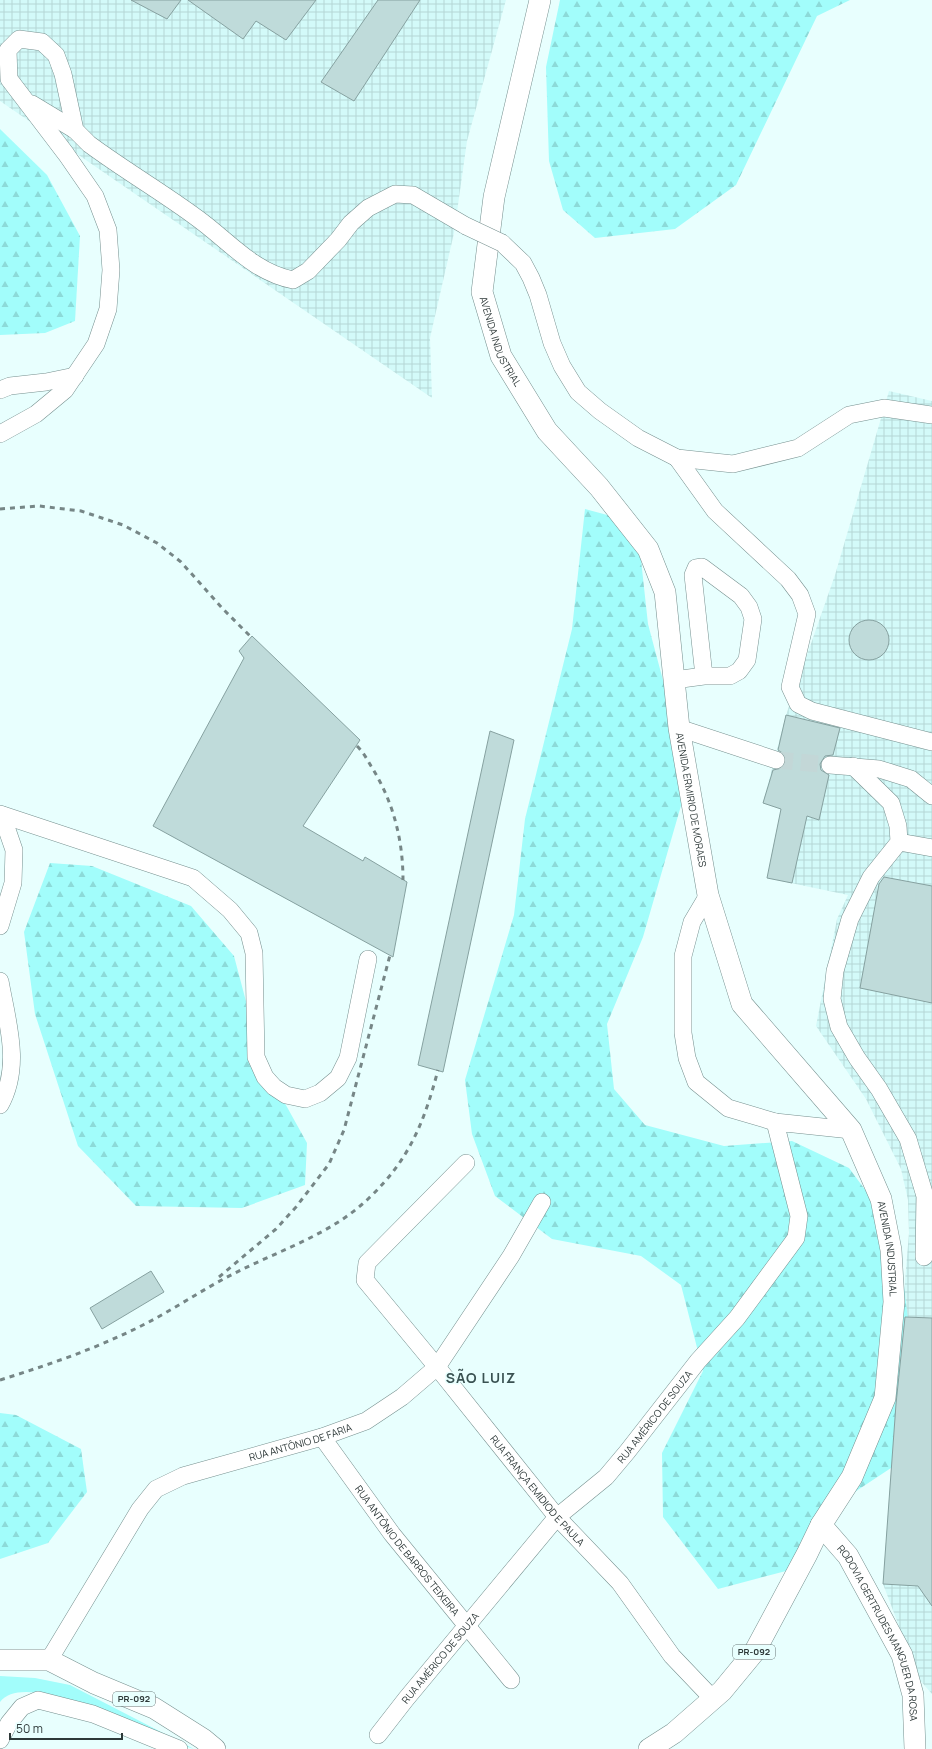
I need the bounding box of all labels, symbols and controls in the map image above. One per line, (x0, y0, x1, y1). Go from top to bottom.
street label: AVENIDA INDUSTRIAL (477, 295, 525, 389)
street label: AVENIDA ERMIRIO DE MORAES (673, 731, 710, 868)
street label: AVENIDA INDUSTRIAL (875, 1200, 901, 1297)
street label: RUA AMÉRICO DE SOUZA (614, 1367, 696, 1466)
district label: SÃO LUIZ (446, 1368, 516, 1387)
street label: RUA ANTÔNIO DE FARIA (247, 1420, 354, 1464)
street label: RUA FRANÇA EMIDIOD E PAULA (487, 1432, 588, 1549)
street label: RUA ANTÔNIO DE BARROS TEIXEIRA (352, 1482, 463, 1619)
street label: RODOVIA GERTRUDES MANGUER DA ROSA (834, 1542, 921, 1722)
street label: RUA AMÉRICO DE SOUZA (398, 1609, 482, 1706)
road number: PR-092 (733, 1645, 775, 1659)
road number: PR-092 (113, 1692, 155, 1706)
scale bar (10, 1715, 122, 1741)
text: 50 m (16, 1720, 43, 1737)

